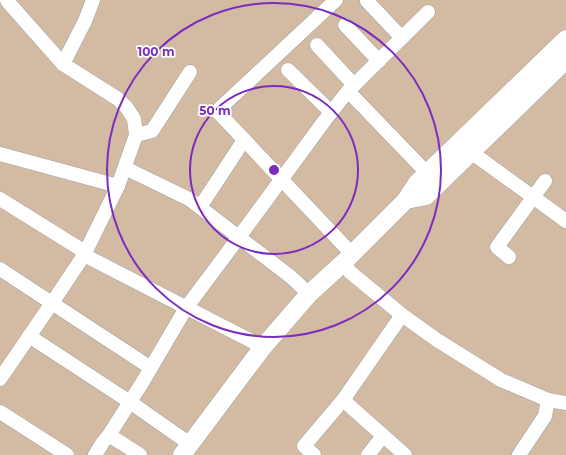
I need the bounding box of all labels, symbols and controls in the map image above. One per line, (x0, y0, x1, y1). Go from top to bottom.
text: 100 m (138, 44, 174, 59)
text: 50 m (199, 103, 231, 118)
centre of rings (267, 163, 281, 177)

